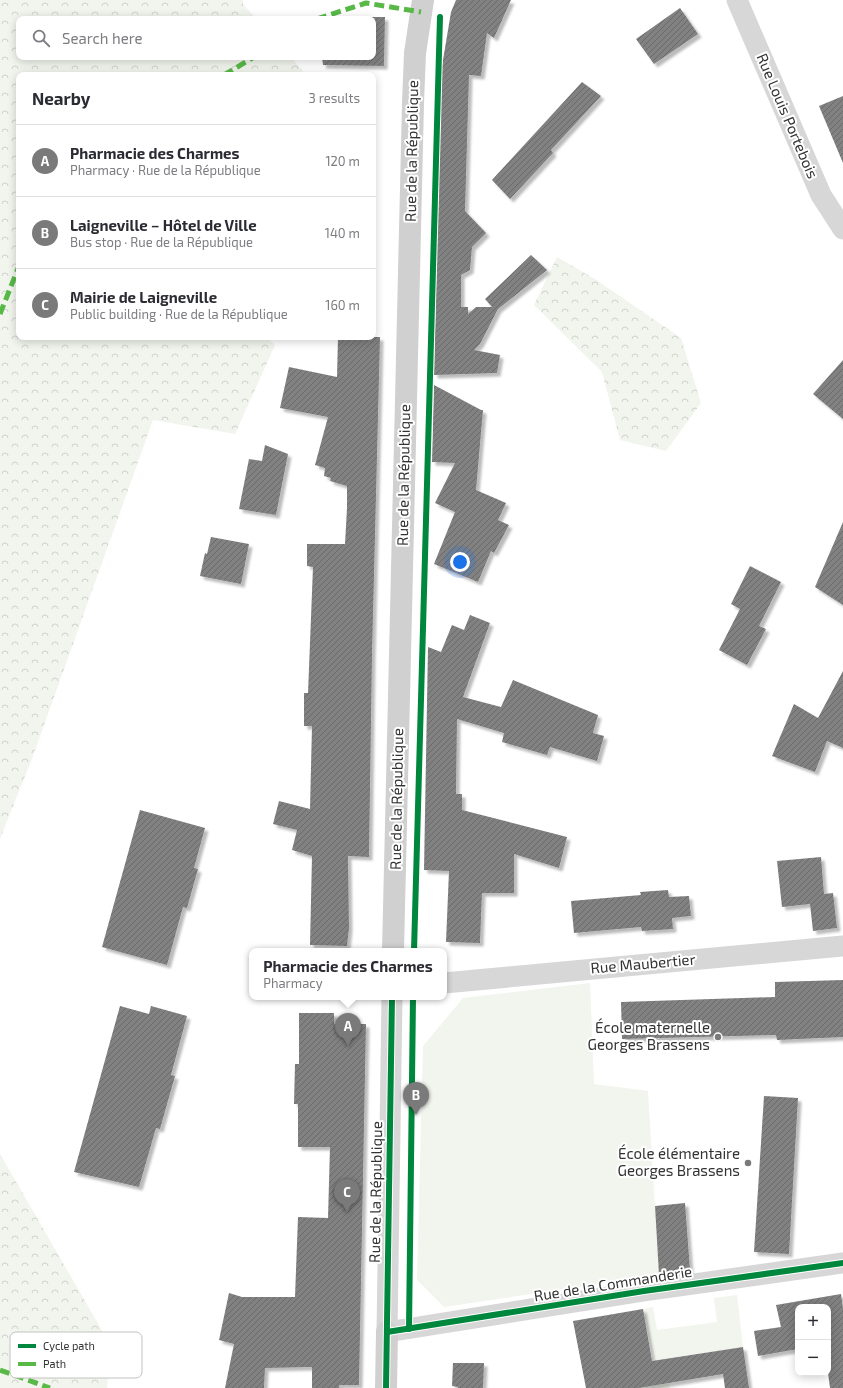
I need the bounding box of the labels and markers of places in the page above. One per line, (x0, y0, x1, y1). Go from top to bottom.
pin: A (335, 1013, 361, 1046)
place label: École maternelle Georges Brassens (588, 1018, 710, 1053)
marker: École maternelle Georges Brassens (713, 1032, 723, 1042)
pin: B (403, 1082, 429, 1115)
place label: École élémentaire Georges Brassens (618, 1144, 740, 1179)
marker: École élémentaire Georges Brassens (743, 1158, 753, 1168)
pin: C (334, 1179, 360, 1212)

